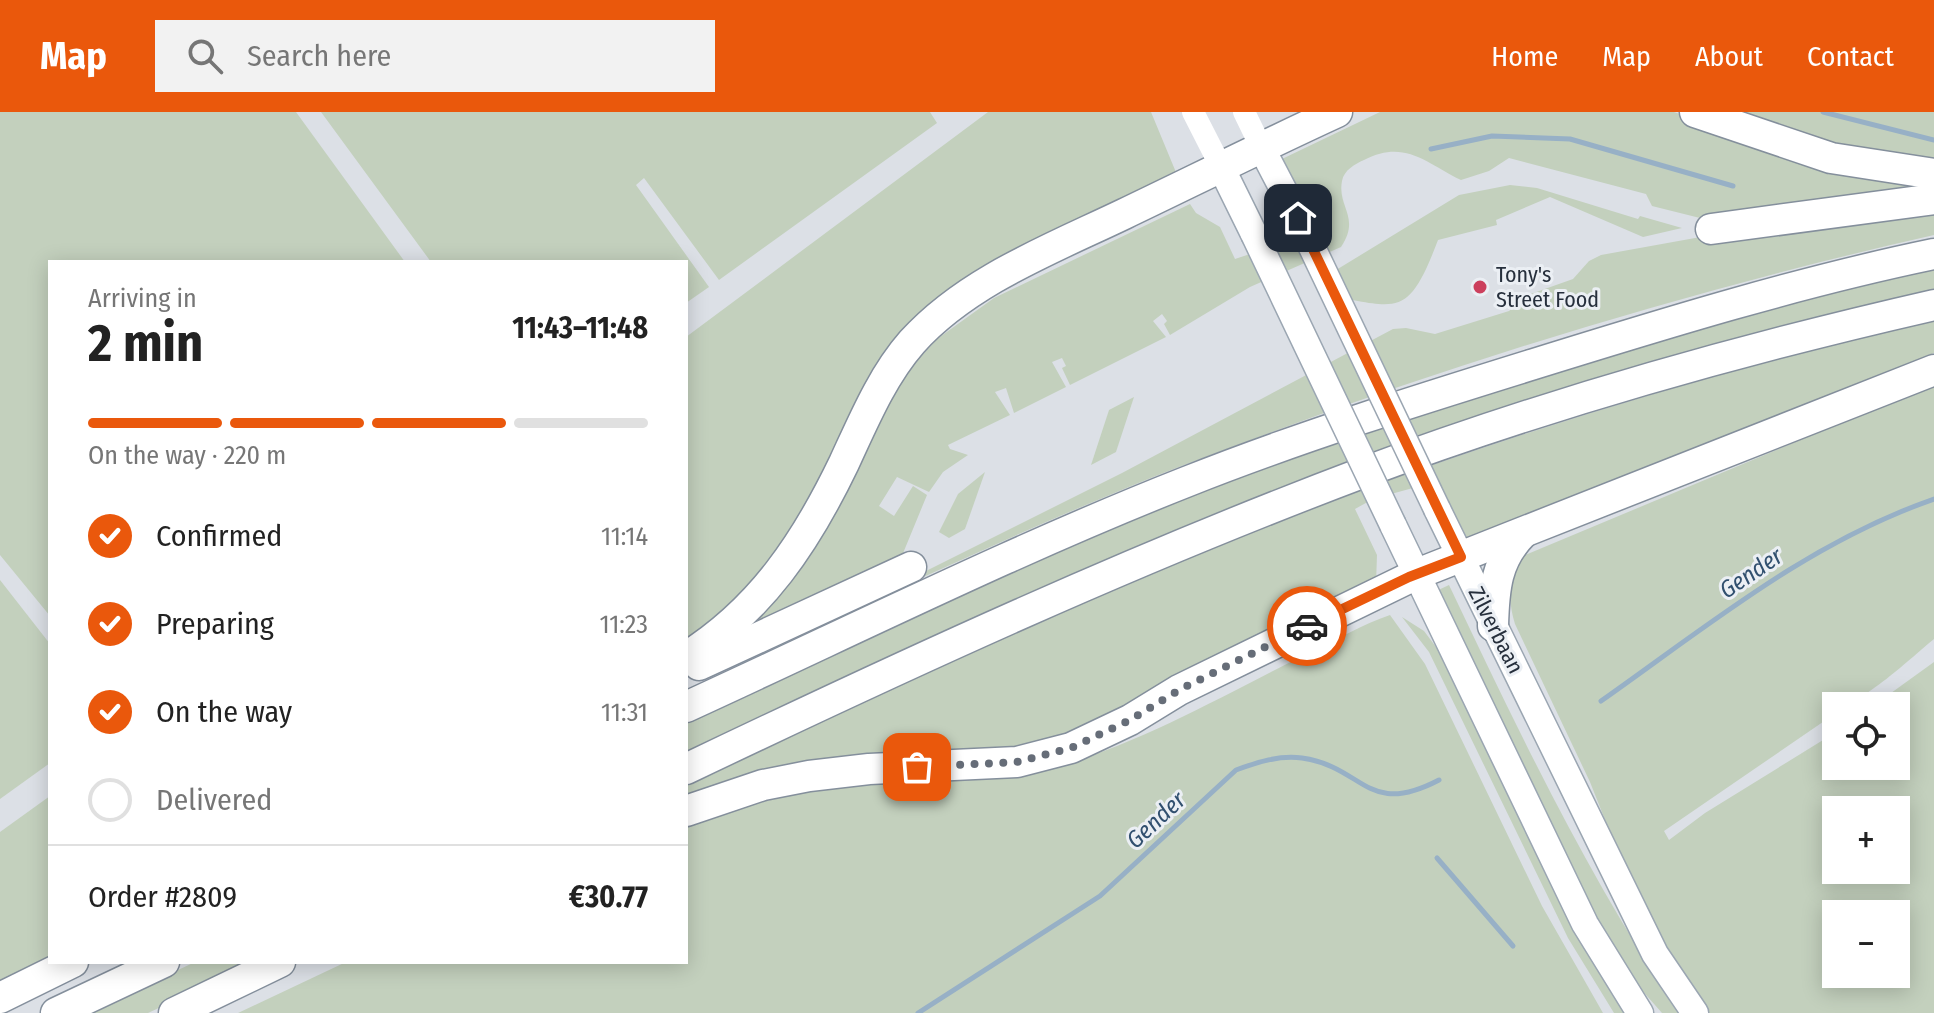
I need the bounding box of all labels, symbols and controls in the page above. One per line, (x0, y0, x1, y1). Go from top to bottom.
search box (155, 20, 715, 92)
text: Map (40, 33, 107, 79)
icon: search (183, 34, 227, 78)
text: Search here (247, 38, 391, 74)
text: Home (1491, 40, 1558, 73)
text: Map (1602, 40, 1651, 73)
text: About (1695, 40, 1763, 73)
text: Contact (1807, 40, 1894, 73)
pin (1264, 184, 1332, 252)
icon: home (1276, 196, 1320, 240)
place label: Tony's Street Food (1496, 261, 1599, 313)
marker: Tony's Street Food (1471, 278, 1489, 296)
text: Arriving in (88, 283, 197, 314)
text: 11:43–11:48 (512, 310, 648, 346)
text: 2 min (88, 312, 203, 375)
text: On the way · 220 m (88, 440, 286, 471)
icon: check (88, 514, 132, 558)
text: Confirmed (156, 518, 282, 554)
text: 11:14 (601, 521, 648, 552)
water label: Gender (1714, 541, 1788, 604)
street label: Zilverbaan (1463, 582, 1529, 678)
courier (1267, 586, 1347, 666)
icon: check (88, 602, 132, 646)
icon: car (1285, 604, 1329, 648)
text: Preparing (156, 606, 274, 642)
text: 11:23 (599, 609, 648, 640)
icon: check (88, 690, 132, 734)
map controls (1822, 692, 1910, 988)
button: locate (1822, 692, 1910, 780)
text: On the way (156, 694, 292, 730)
text: 11:31 (601, 697, 648, 728)
pin (883, 733, 951, 801)
icon: bag (895, 745, 939, 789)
text: Delivered (156, 782, 272, 818)
water label: Gender (1121, 785, 1192, 854)
button: + (1822, 796, 1910, 884)
text: Order #2809 (88, 879, 237, 915)
text: €30.77 (569, 879, 648, 915)
button: − (1822, 900, 1910, 988)

